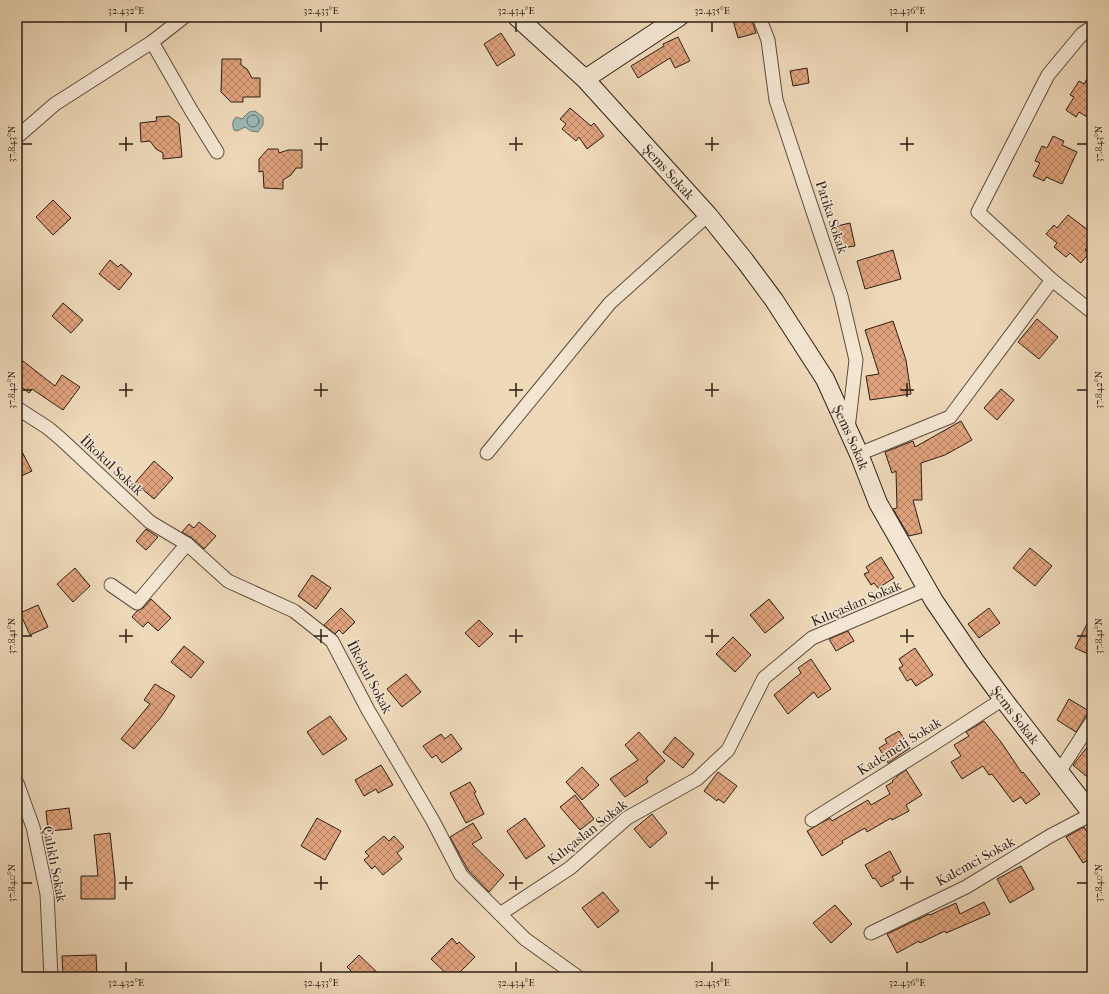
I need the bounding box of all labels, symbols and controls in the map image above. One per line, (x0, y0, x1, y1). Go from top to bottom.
text: 32.432°E (108, 5, 144, 17)
text: 32.433°E (303, 5, 339, 17)
text: 32.434°E (497, 5, 535, 17)
text: 32.435°E (694, 5, 730, 17)
text: 32.436°E (889, 5, 925, 17)
text: 37.843°N (6, 125, 18, 162)
text: 37.843°N (1093, 125, 1105, 162)
street label: Şems Sokak (639, 141, 698, 204)
street label: Patika Sokak (812, 179, 852, 257)
text: 37.842°N (6, 371, 18, 409)
text: 37.842°N (1093, 371, 1105, 409)
street label: Şems Sokak (829, 402, 873, 473)
street label: İlkokul Sokak (76, 432, 147, 500)
street label: Kılıçaslan Sokak (808, 576, 905, 630)
text: 37.841°N (6, 617, 18, 654)
text: 37.841°N (1093, 617, 1105, 654)
street label: İlkokul Sokak (343, 638, 396, 717)
street label: Şems Sokak (987, 683, 1043, 749)
street label: Kademeli Sokak (854, 713, 945, 779)
street label: Kılıçaslan Sokak (544, 795, 631, 869)
street label: Çalıklı Sokak (39, 825, 70, 904)
street label: Kalemci Sokak (933, 832, 1018, 890)
text: 37.840°N (6, 863, 18, 902)
text: 37.840°N (1093, 863, 1105, 902)
text: 32.432°E (108, 977, 144, 989)
text: 32.433°E (303, 977, 339, 989)
text: 32.434°E (497, 977, 535, 989)
text: 32.435°E (694, 977, 730, 989)
text: 32.436°E (889, 977, 925, 989)

